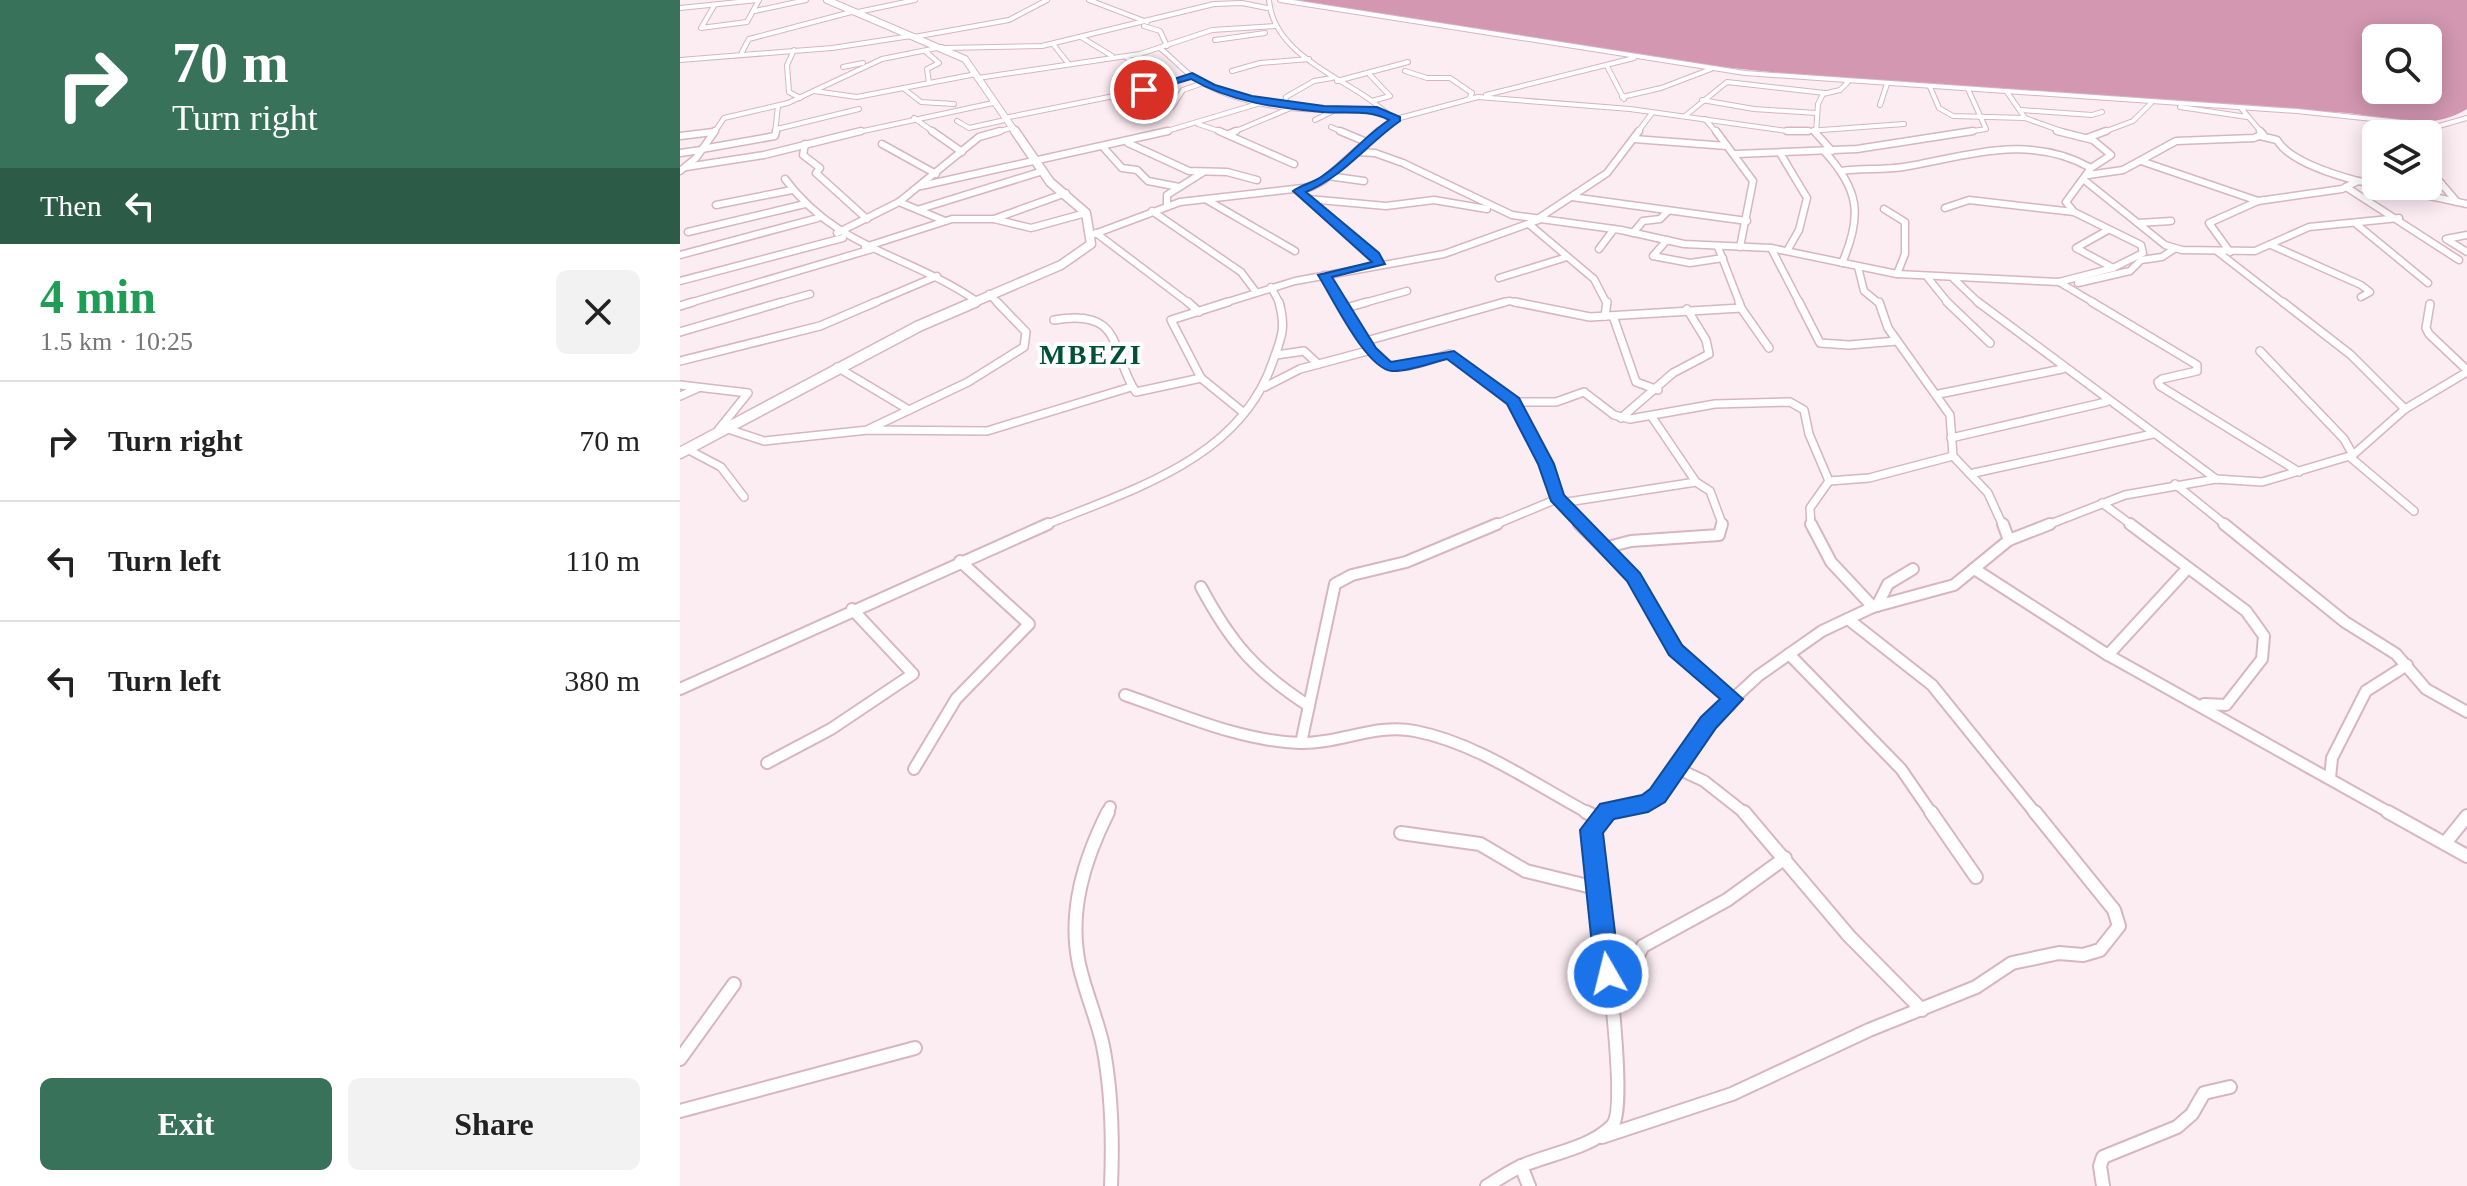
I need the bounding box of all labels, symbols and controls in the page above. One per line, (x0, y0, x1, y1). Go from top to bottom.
map controls (2362, 24, 2442, 200)
button: search (2362, 24, 2442, 104)
icon: right (40, 32, 144, 136)
text: 70 m (172, 32, 289, 94)
pin (1110, 56, 1178, 124)
icon: arrive (1122, 68, 1166, 112)
text: Turn right (172, 98, 318, 138)
button: layers (2362, 120, 2442, 200)
icon: left (118, 184, 162, 228)
text: Then (40, 189, 102, 222)
text: 4 min (40, 270, 156, 323)
button: close (556, 270, 640, 354)
text: 1.5 km · 10:25 (40, 327, 193, 356)
district label: MBEZI (1039, 339, 1143, 370)
icon: right (40, 419, 84, 463)
text: Turn right (108, 424, 243, 457)
text: 70 m (579, 424, 640, 457)
icon: left (40, 539, 84, 583)
text: Turn left (108, 544, 221, 577)
text: 110 m (565, 544, 640, 577)
icon: left (40, 659, 84, 703)
text: Turn left (108, 664, 221, 697)
text: 380 m (564, 664, 640, 697)
position arrow (1566, 932, 1650, 1016)
button: Exit (40, 1078, 332, 1170)
button: Share (348, 1078, 640, 1170)

